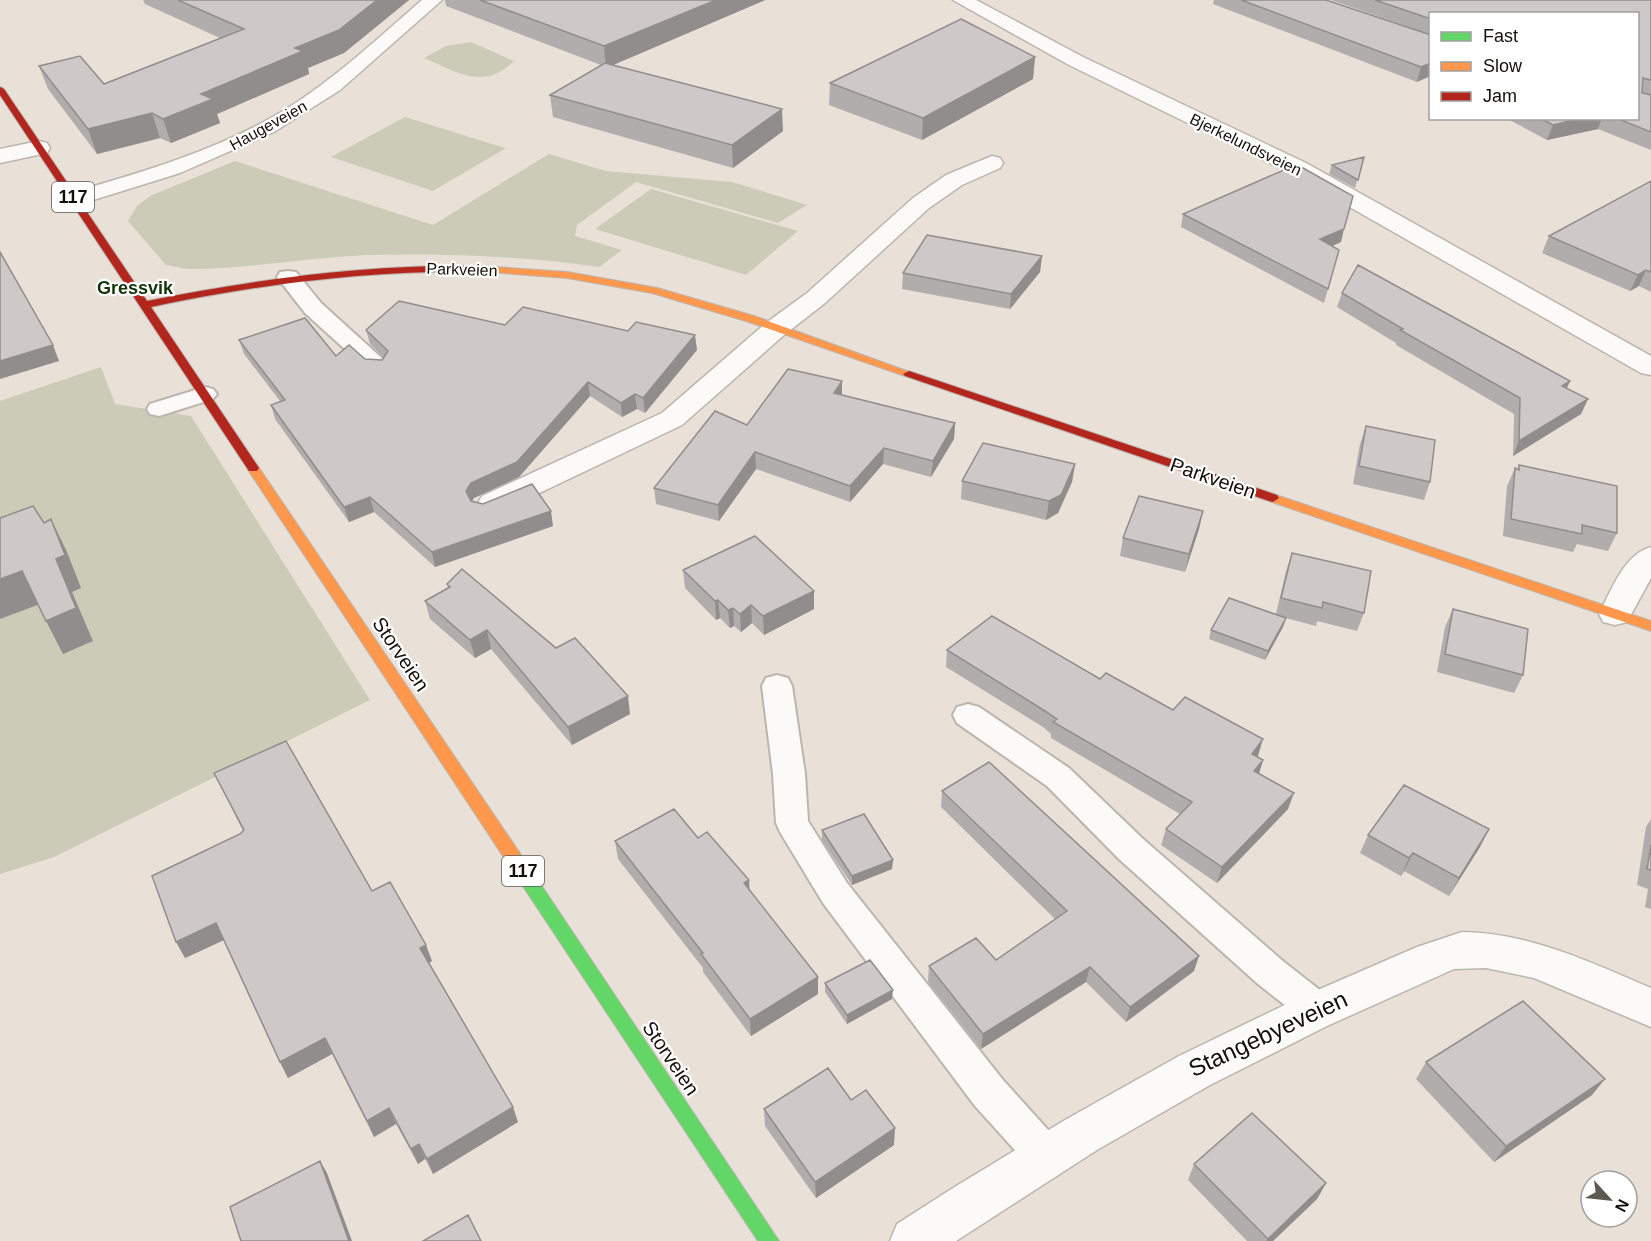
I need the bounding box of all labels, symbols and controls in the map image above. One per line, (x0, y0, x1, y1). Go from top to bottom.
legend (1429, 12, 1639, 120)
text: Fast (1483, 26, 1518, 46)
text: Slow (1483, 56, 1523, 76)
text: Jam (1483, 86, 1517, 106)
street label: Haugeveien (227, 97, 310, 154)
street label: Bjerkelundsveien (1187, 110, 1304, 179)
road number: 117 (52, 182, 94, 212)
street label: Parkveien (426, 260, 498, 279)
district label: Gressvik (97, 278, 174, 298)
street label: Parkveien (1167, 453, 1259, 503)
street label: Storveien (368, 613, 434, 695)
road number: 117 (502, 856, 544, 886)
street label: Stangebyeveien (1184, 985, 1352, 1082)
street label: Storveien (638, 1017, 704, 1099)
north arrow (1579, 1169, 1639, 1229)
text: N (1612, 1197, 1632, 1215)

